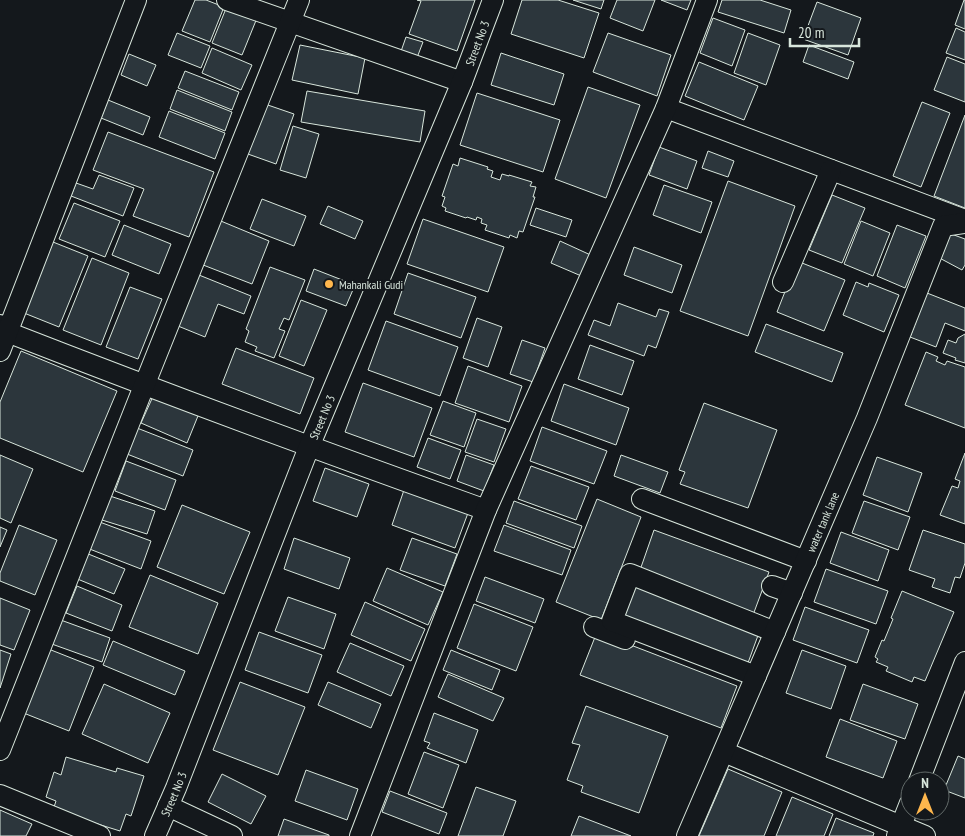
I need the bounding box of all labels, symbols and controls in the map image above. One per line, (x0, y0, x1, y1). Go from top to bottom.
scale bar (790, 15, 859, 47)
street label: Street No 3 (461, 18, 492, 68)
text: 20 m (798, 23, 824, 42)
place label: Mahankali Gudi (339, 277, 403, 292)
marker: Mahankali Gudi (323, 278, 335, 290)
street label: Street No 3 (306, 392, 338, 442)
street label: water tank lane (803, 489, 842, 554)
street label: Street No 3 (157, 769, 189, 818)
north arrow (900, 771, 950, 821)
text: N (921, 774, 929, 792)

